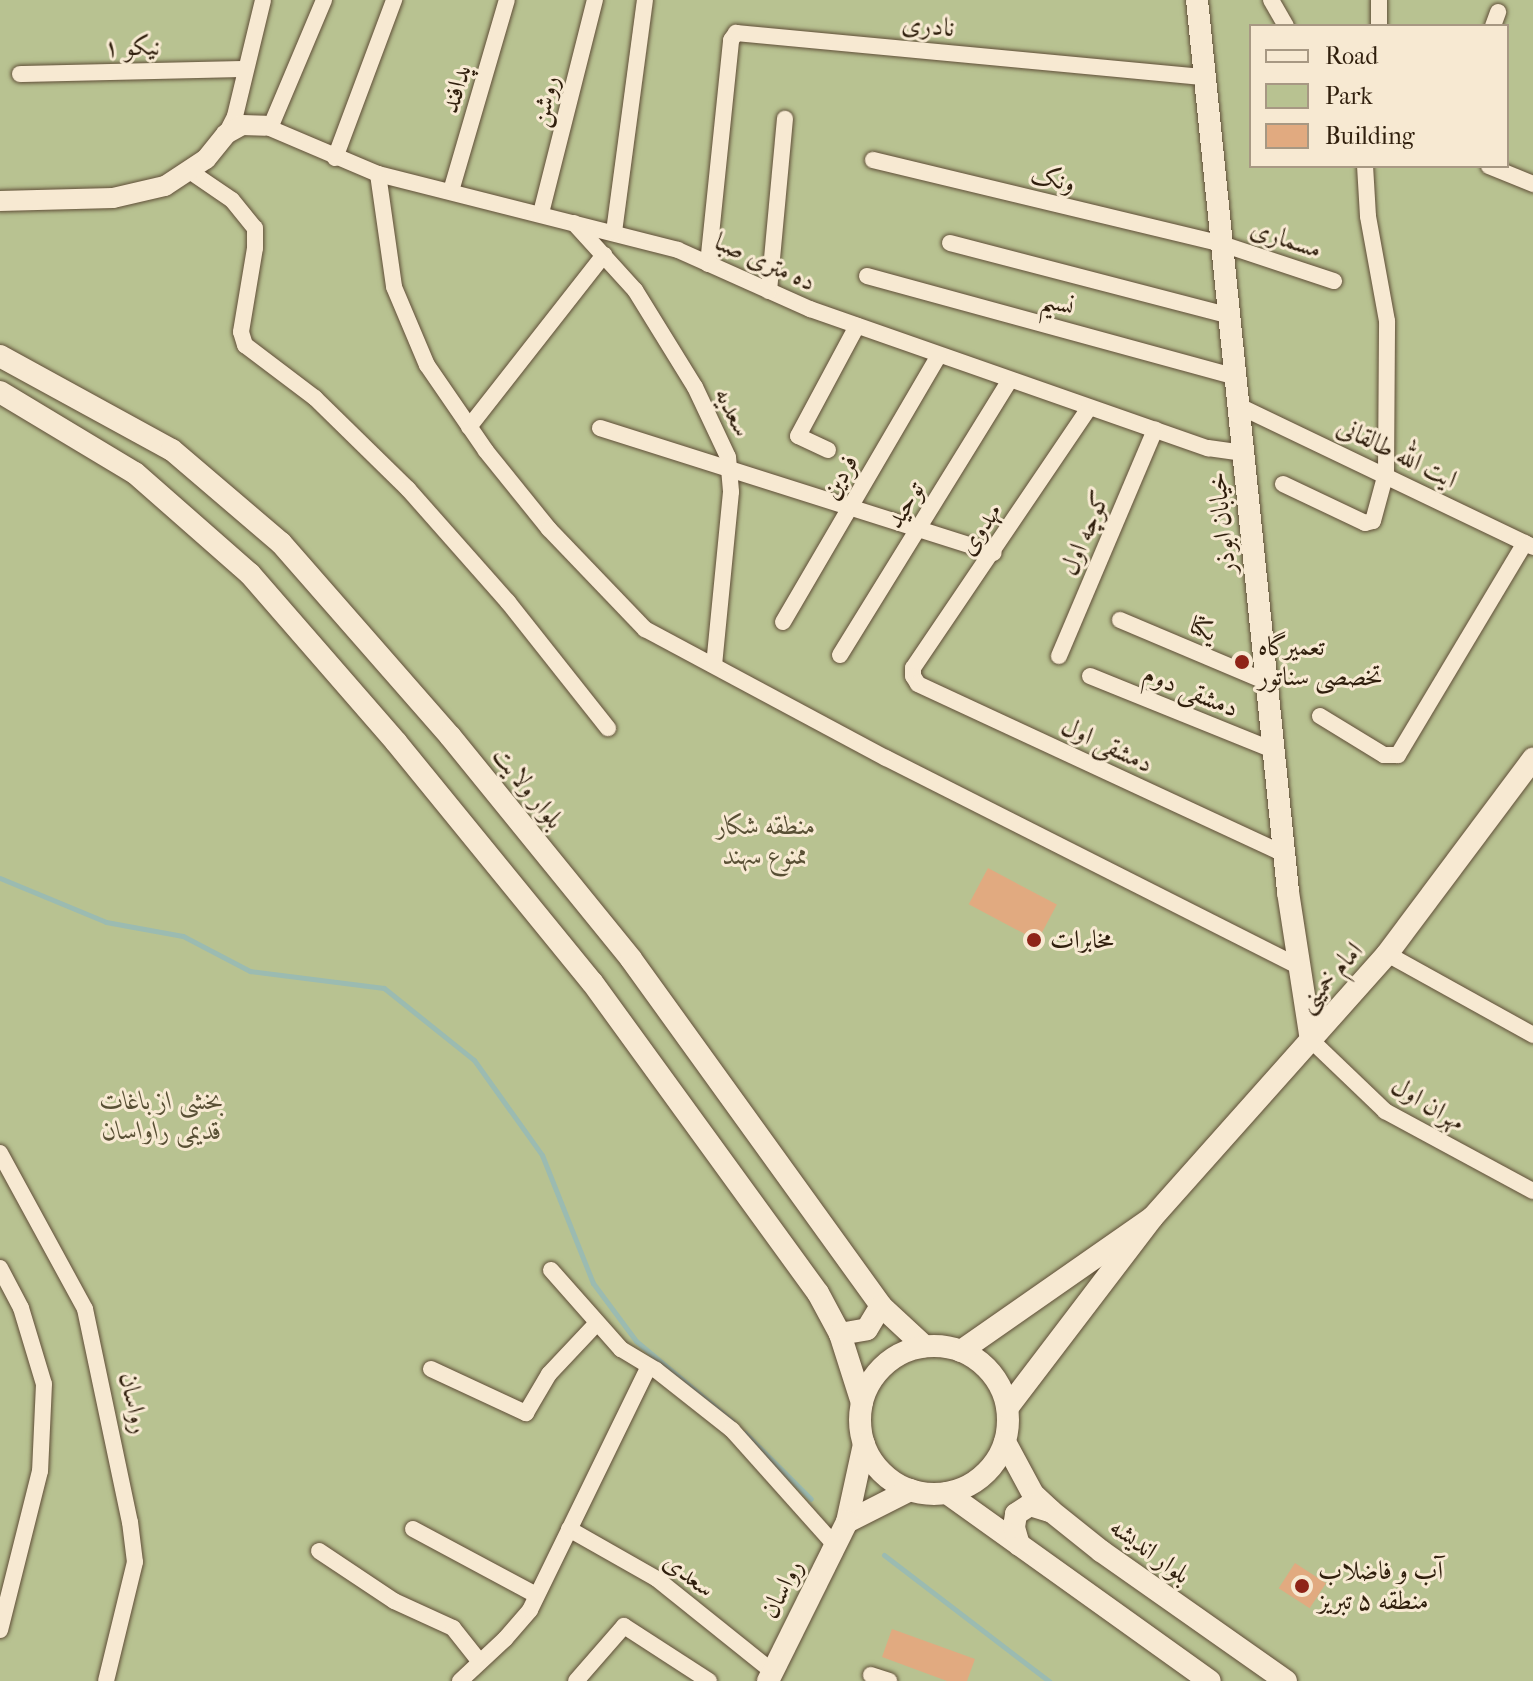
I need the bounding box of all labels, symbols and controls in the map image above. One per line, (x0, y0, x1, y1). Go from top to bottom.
street label: نادری (900, 8, 956, 44)
legend (1249, 24, 1509, 168)
street label: نیکو ۱ (103, 31, 161, 63)
text: Road (1325, 42, 1378, 70)
street label: پدافند (434, 61, 478, 117)
street label: روشن (524, 72, 566, 130)
text: Park (1325, 82, 1373, 110)
text: Building (1325, 122, 1415, 150)
street label: ونک (1028, 159, 1078, 199)
street label: مسماری (1246, 213, 1326, 265)
street label: ده متری صبا (710, 226, 820, 298)
street label: نسیم (1038, 284, 1078, 322)
street label: سعدیه (708, 382, 758, 442)
street label: ایت الله طالقانی (1332, 411, 1462, 495)
street label: فردین (815, 449, 865, 505)
street label: خیابان ابوذر (1201, 471, 1243, 575)
street label: توحید (879, 476, 931, 534)
street label: کوچه اول (1053, 486, 1117, 580)
street label: مهدوی (951, 497, 1009, 561)
street label: یکتا (1185, 610, 1221, 648)
place label: تعمیرگاه تخصصی سناتور (1258, 631, 1383, 692)
marker: تعمیرگاه تخصصی سناتور (1233, 653, 1251, 671)
street label: دمشقی دوم (1139, 658, 1243, 724)
street label: دمشقی اول (1056, 710, 1158, 780)
street label: بلوار ولایت (486, 741, 570, 835)
park label: منطقه شکار ممنوع سهند (716, 810, 816, 872)
place label: مخابرات (1050, 924, 1114, 956)
marker: مخابرات (1025, 931, 1043, 949)
street label: امام خمینی (1291, 936, 1369, 1018)
street label: مهران اول (1385, 1070, 1471, 1138)
park label: بخشی از باغات قدیمی راواسان (100, 1085, 224, 1146)
street label: رواسان (112, 1369, 156, 1437)
street label: بلوار اندیشه (1103, 1511, 1197, 1591)
street label: سعدی (657, 1546, 721, 1604)
street label: رواسان (754, 1554, 810, 1624)
place label: آب و فاضلاب منطقه ۵ تبریز (1318, 1555, 1443, 1616)
marker: آب و فاضلاب منطقه ۵ تبریز (1293, 1577, 1311, 1595)

